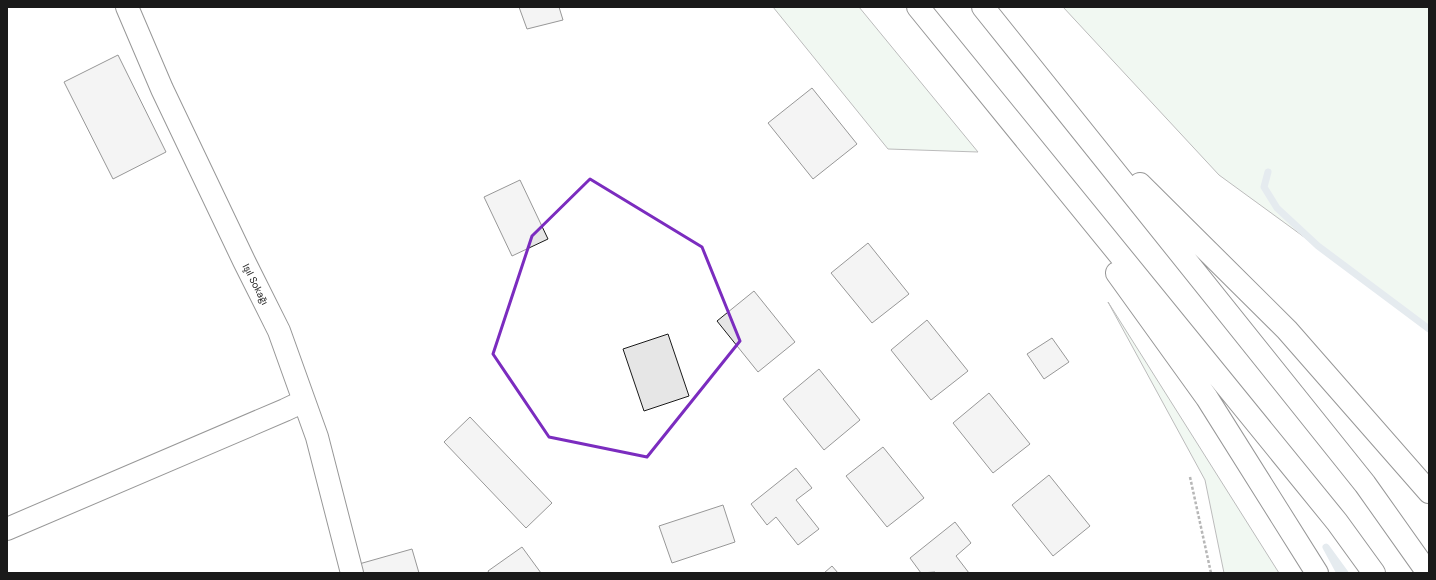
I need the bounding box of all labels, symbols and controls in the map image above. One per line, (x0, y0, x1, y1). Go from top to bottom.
street label: Işıl Sokağı (240, 261, 271, 307)

